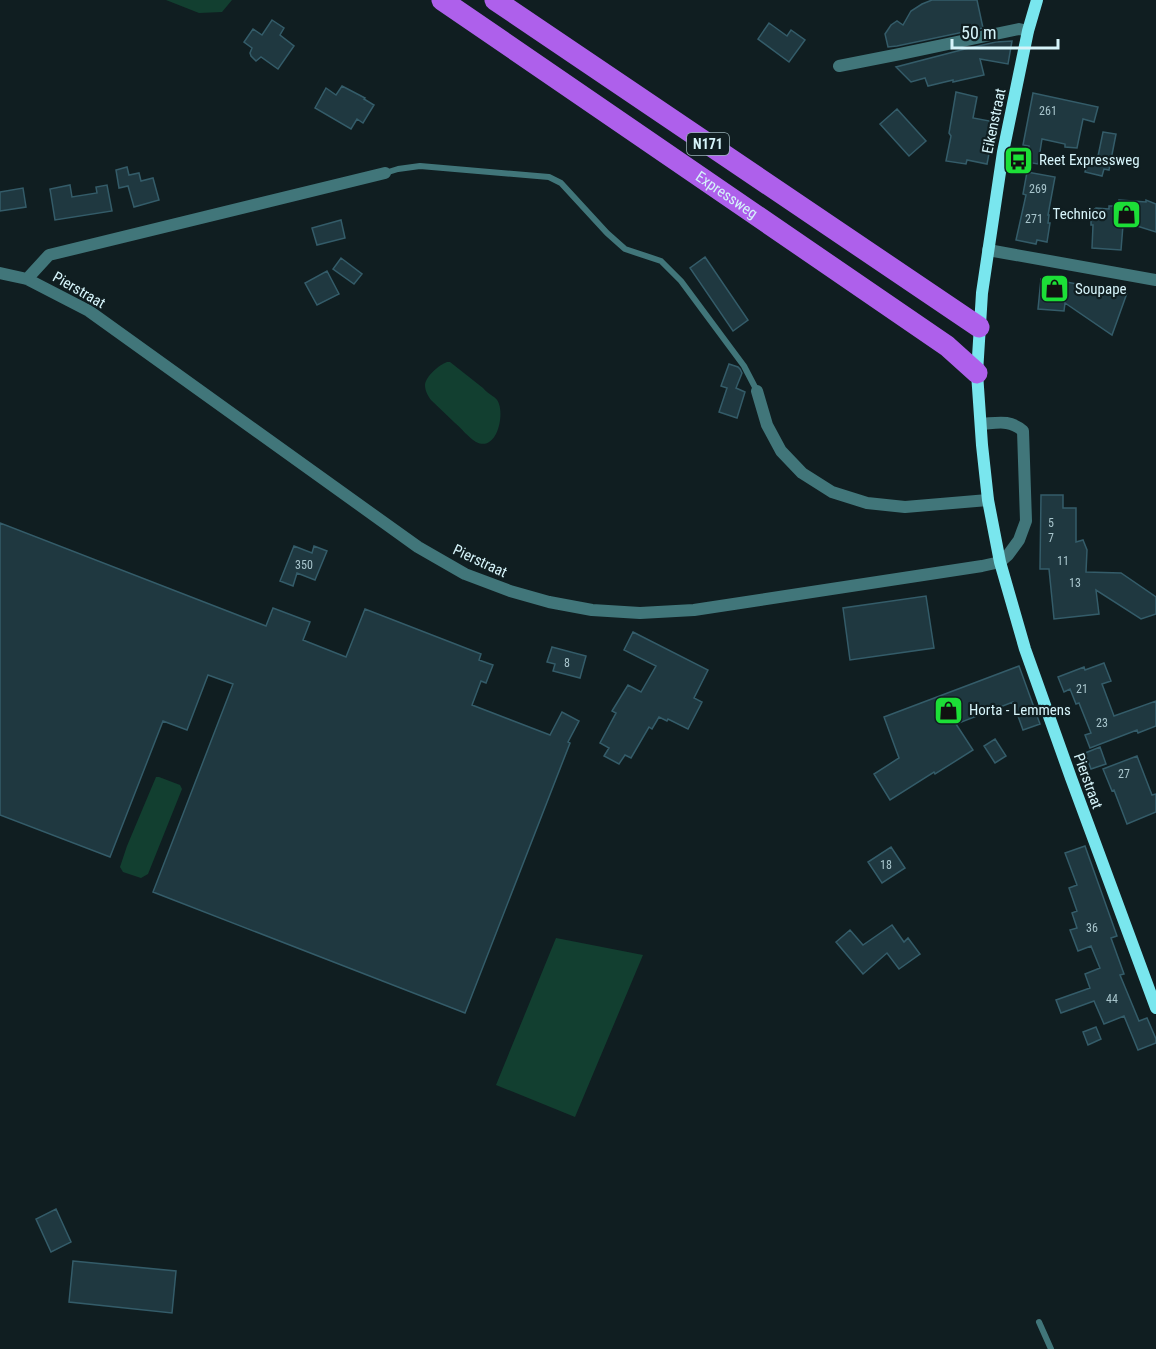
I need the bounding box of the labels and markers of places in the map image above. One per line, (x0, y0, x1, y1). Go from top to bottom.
bus stop icon: Reet Expressweg (1002, 144, 1034, 176)
place label: Reet Expressweg (1039, 151, 1140, 169)
shop icon: Technico (1111, 198, 1143, 230)
place label: Technico (1053, 205, 1106, 223)
shop icon: Soupape (1038, 273, 1070, 305)
place label: Soupape (1075, 280, 1127, 298)
shop icon: Horta - Lemmens (932, 694, 964, 726)
place label: Horta - Lemmens (969, 701, 1071, 719)

